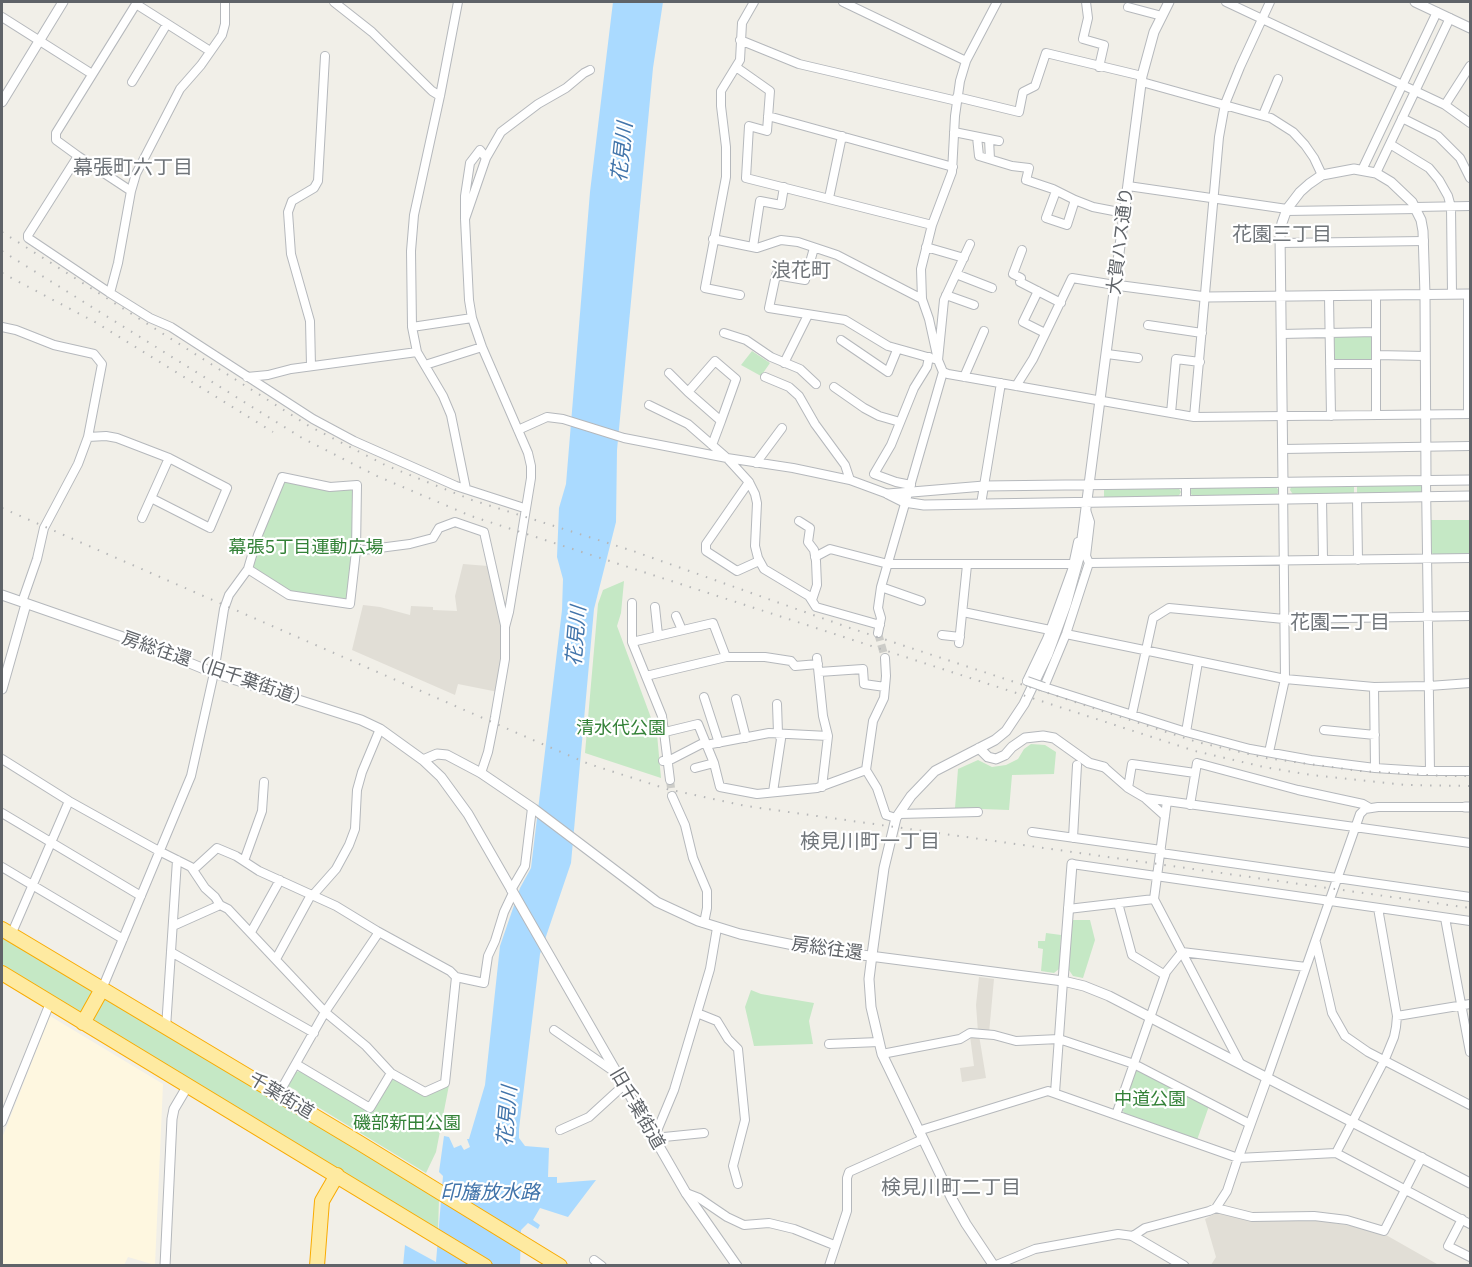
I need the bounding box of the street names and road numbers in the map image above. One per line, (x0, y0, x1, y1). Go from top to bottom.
street label: 大賀ハス通り (1104, 186, 1138, 296)
street label: 房総往還（旧千葉街道） (119, 628, 313, 712)
street label: 房総往還 (790, 933, 864, 965)
street label: 旧千葉街道 (605, 1065, 669, 1153)
street label: 千葉街道 (245, 1068, 317, 1124)

